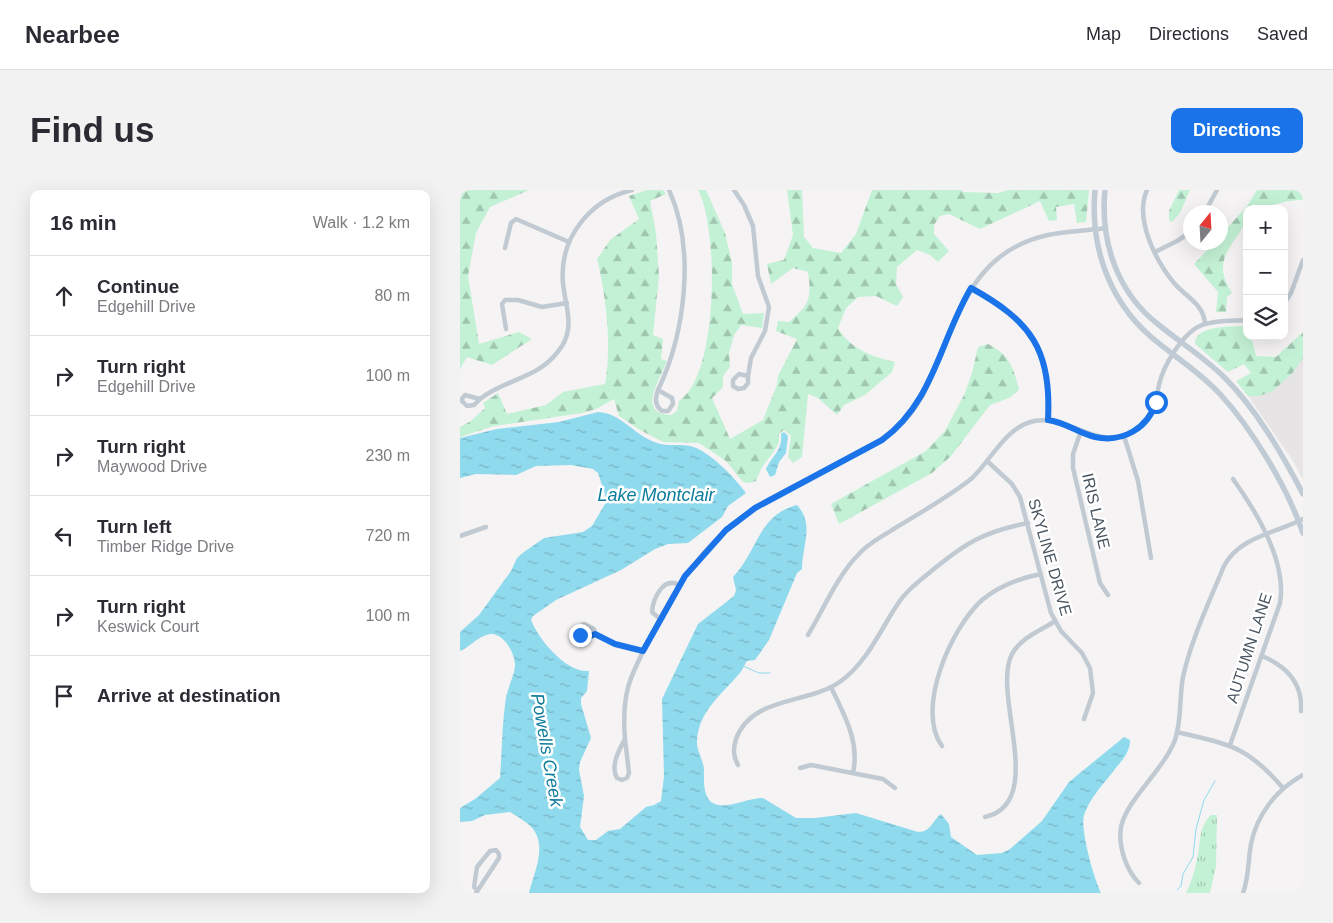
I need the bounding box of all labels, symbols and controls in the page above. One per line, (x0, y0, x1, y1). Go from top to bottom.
text: Nearbee (25, 21, 120, 48)
text: Map (1086, 24, 1121, 44)
text: Directions (1149, 24, 1229, 44)
text: Saved (1257, 24, 1308, 44)
button: Directions (1171, 108, 1303, 153)
text: Find us (30, 110, 154, 149)
north arrow (1183, 205, 1228, 250)
map controls (1243, 205, 1288, 340)
button: + (1243, 205, 1288, 250)
text: 16 min (50, 211, 117, 234)
text: Walk · 1.2 km (313, 214, 410, 231)
button: − (1243, 250, 1288, 295)
text: Continue (97, 276, 179, 297)
icon: ahead (50, 282, 78, 310)
text: 80 m (374, 287, 410, 304)
button: layers (1243, 295, 1288, 340)
text: Edgehill Drive (97, 298, 196, 315)
text: Turn right (97, 356, 185, 377)
icon: right (50, 362, 78, 390)
text: 100 m (366, 367, 410, 384)
text: Edgehill Drive (97, 378, 196, 395)
route start (1145, 391, 1168, 414)
text: Turn right (97, 436, 185, 457)
icon: right (50, 442, 78, 470)
text: 230 m (366, 447, 410, 464)
text: Maywood Drive (97, 458, 207, 475)
street label: IRIS LANE (1079, 471, 1113, 551)
water label: Lake Montclair (597, 485, 716, 505)
street label: SKYLINE DRIVE (1025, 497, 1075, 617)
text: Turn left (97, 516, 172, 537)
icon: left (50, 522, 78, 550)
text: 720 m (366, 527, 410, 544)
text: Timber Ridge Drive (97, 538, 234, 555)
street label: AUTUMN LANE (1223, 591, 1275, 705)
text: Turn right (97, 596, 185, 617)
icon: right (50, 602, 78, 630)
text: 100 m (366, 607, 410, 624)
text: Keswick Court (97, 618, 199, 635)
route end (569, 624, 592, 647)
icon: arrive (50, 682, 78, 710)
text: Arrive at destination (97, 685, 281, 706)
water label: Powells Creek (527, 692, 567, 809)

